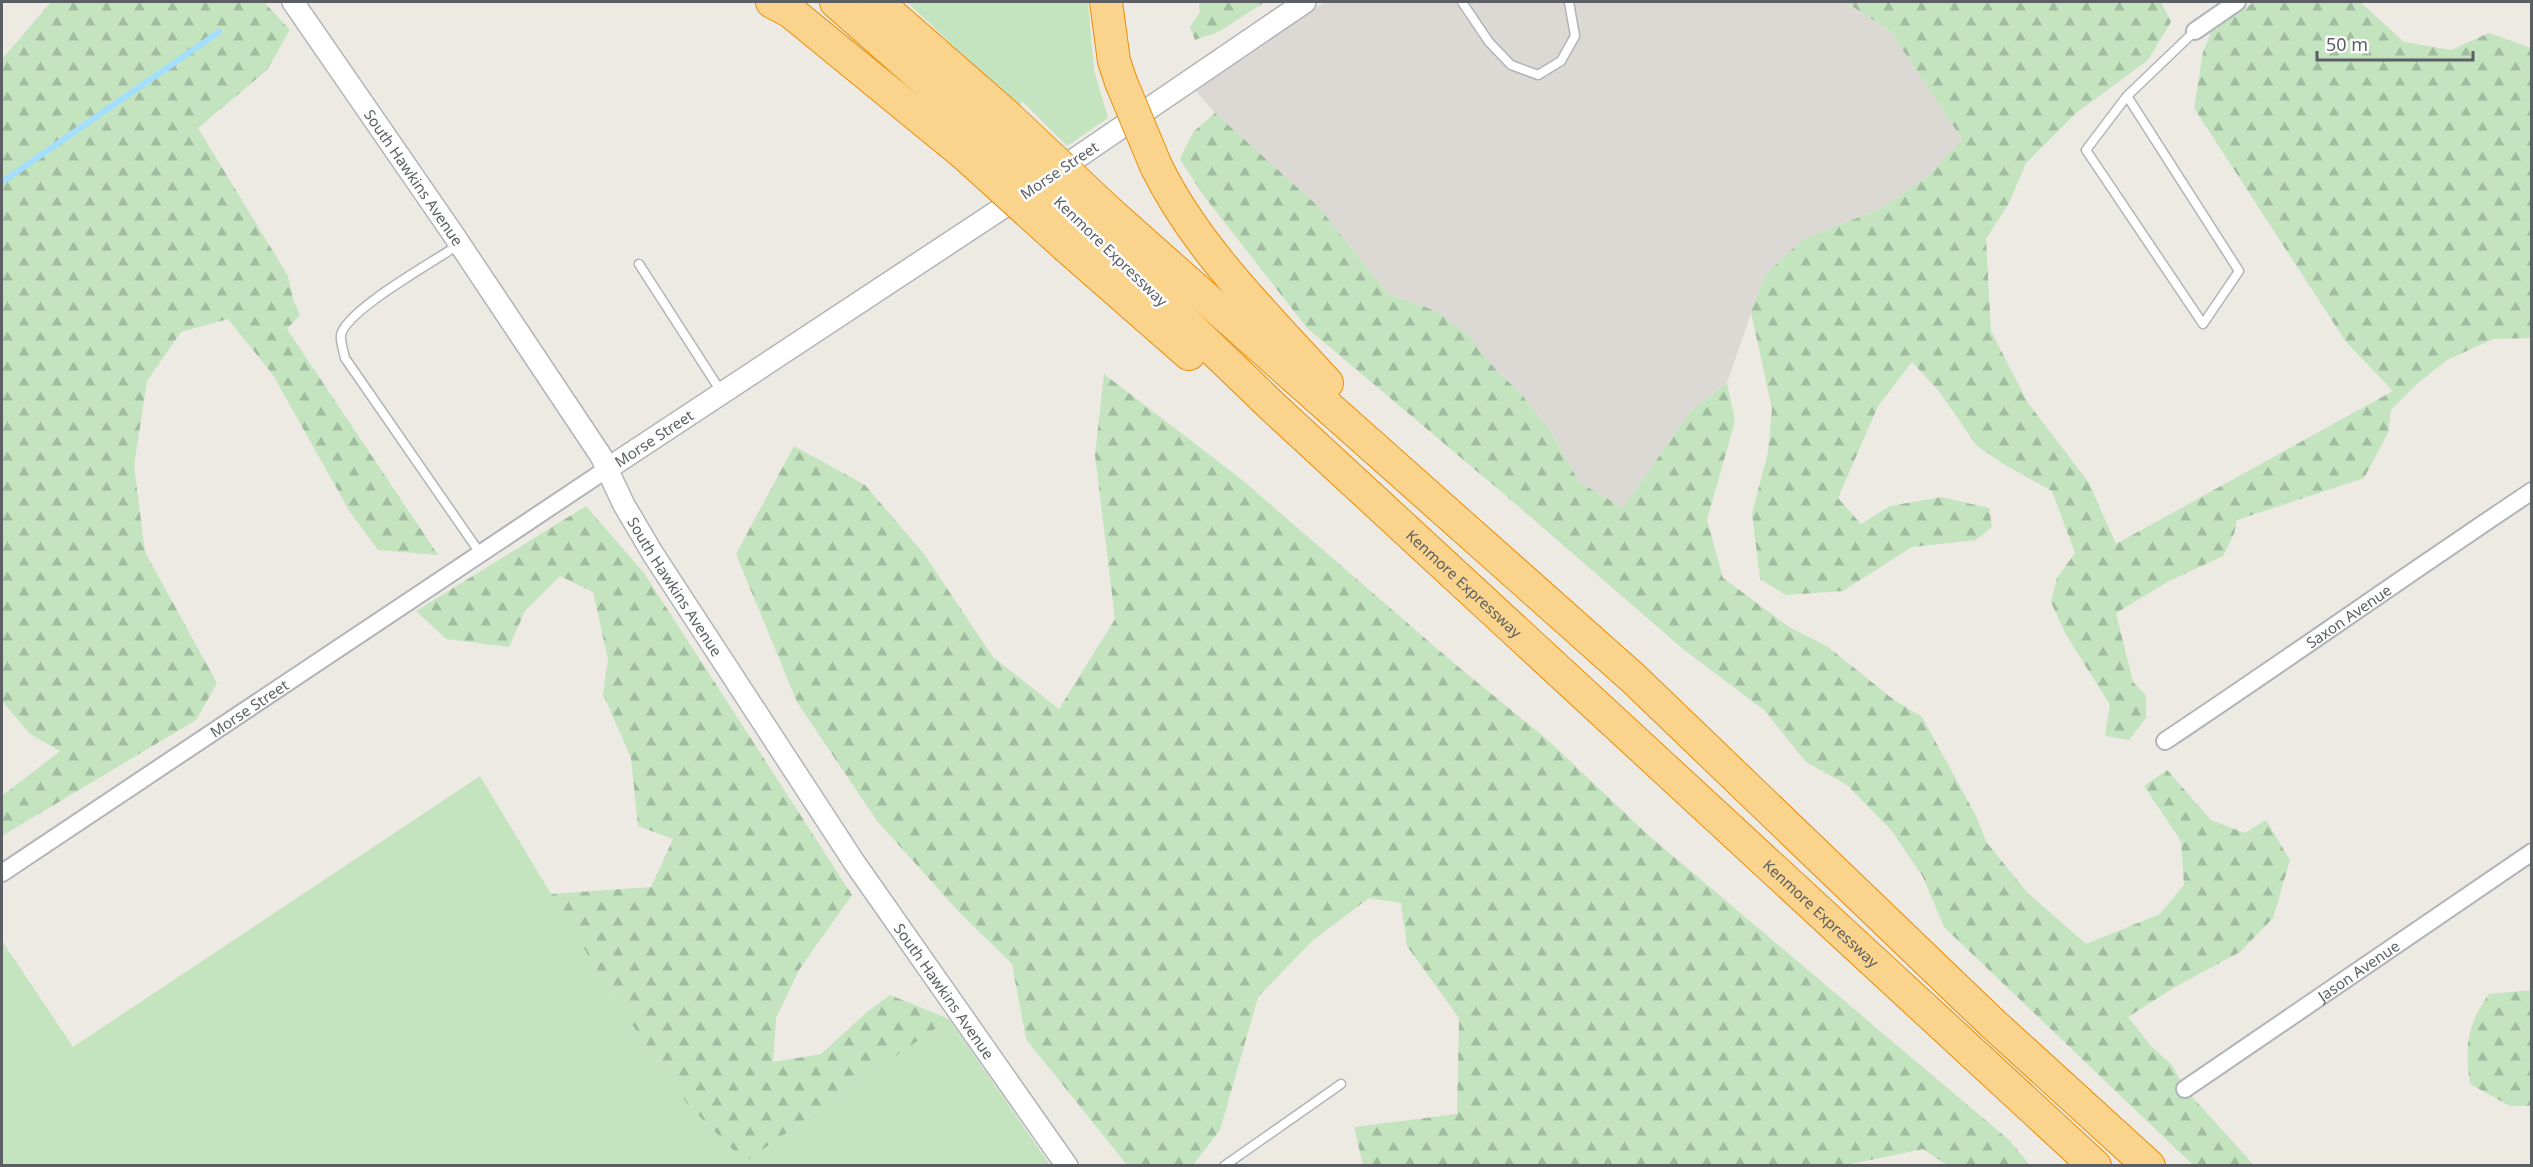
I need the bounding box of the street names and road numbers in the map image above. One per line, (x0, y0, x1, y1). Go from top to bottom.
street label: South Hawkins Avenue (360, 105, 468, 249)
street label: Morse Street (1016, 136, 1103, 204)
street label: Kenmore Expressway (1050, 192, 1172, 311)
street label: Morse Street (611, 405, 697, 471)
street label: South Hawkins Avenue (623, 513, 727, 660)
street label: Kenmore Expressway (1402, 525, 1526, 642)
street label: Saxon Avenue (2302, 580, 2395, 652)
street label: Morse Street (206, 674, 293, 741)
street label: Kenmore Expressway (1759, 855, 1884, 972)
street label: South Hawkins Avenue (890, 919, 999, 1063)
street label: Jason Avenue (2312, 936, 2403, 1007)

